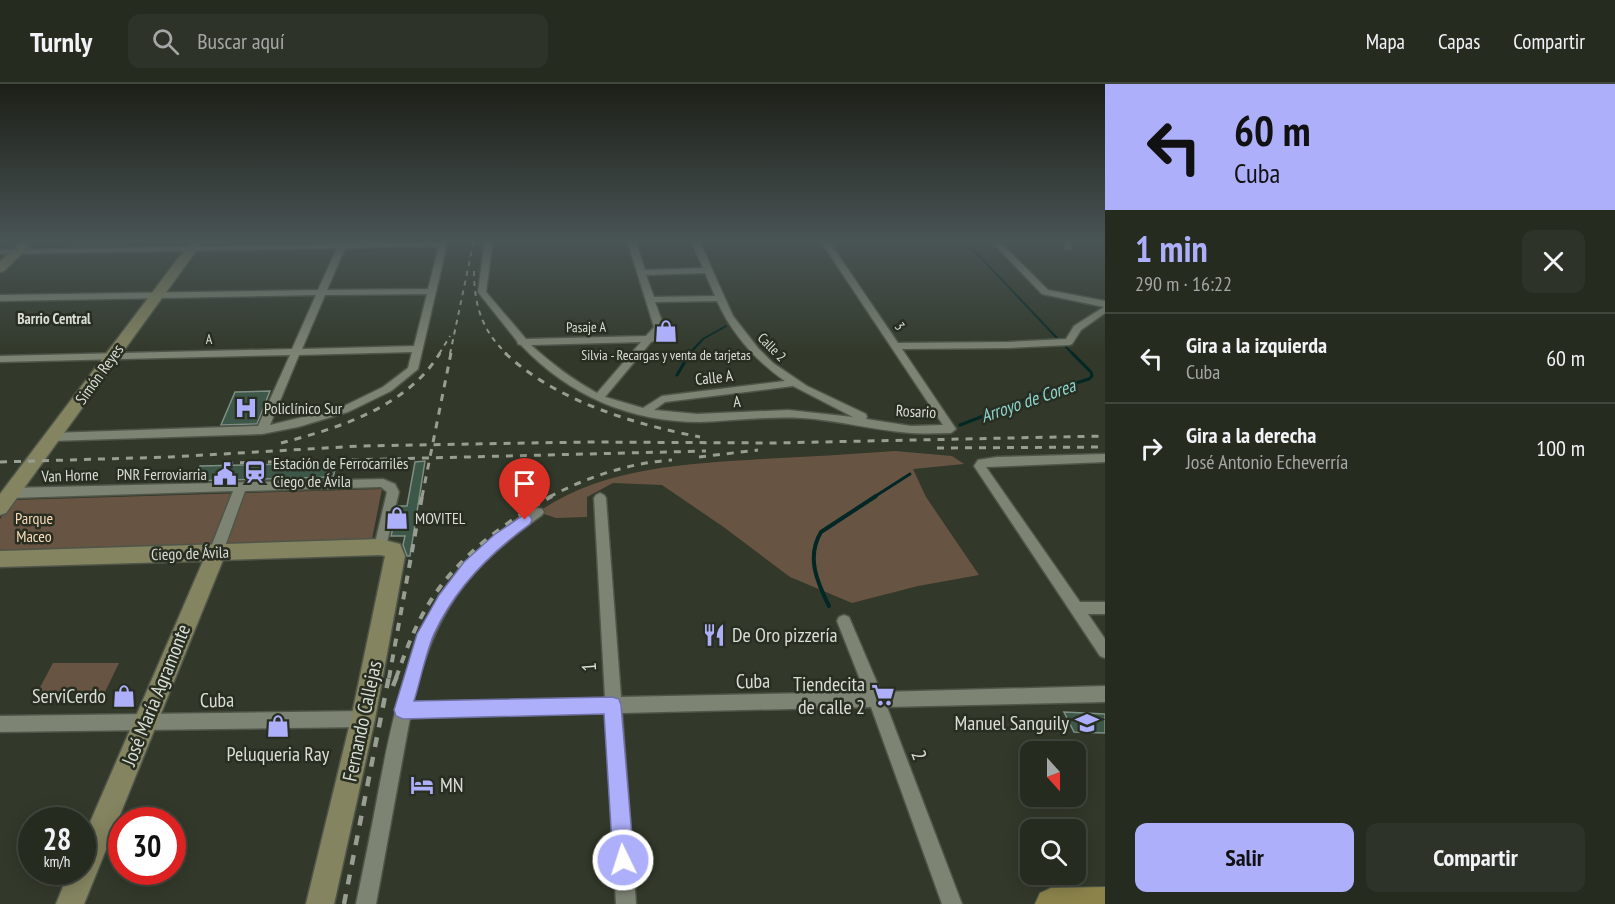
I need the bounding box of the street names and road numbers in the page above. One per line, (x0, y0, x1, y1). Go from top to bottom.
street label: Pasaje A (566, 318, 606, 336)
street label: 3 (891, 318, 909, 334)
street label: Calle 2 (754, 329, 790, 365)
street label: A (206, 330, 213, 348)
street label: Simón Reyes (70, 340, 128, 408)
street label: Calle A (694, 365, 734, 389)
street label: A (733, 391, 742, 411)
street label: Rosario (895, 400, 937, 422)
street label: Van Horne (40, 464, 99, 486)
street label: Ciego de Ávila (151, 542, 229, 564)
street label: José María Agramonte (115, 620, 196, 771)
street label: Fernando Callejas (337, 658, 388, 784)
street label: 1 (576, 662, 602, 672)
street label: Cuba (736, 668, 770, 694)
street label: Cuba (200, 687, 234, 713)
street label: 2 (905, 746, 933, 764)

